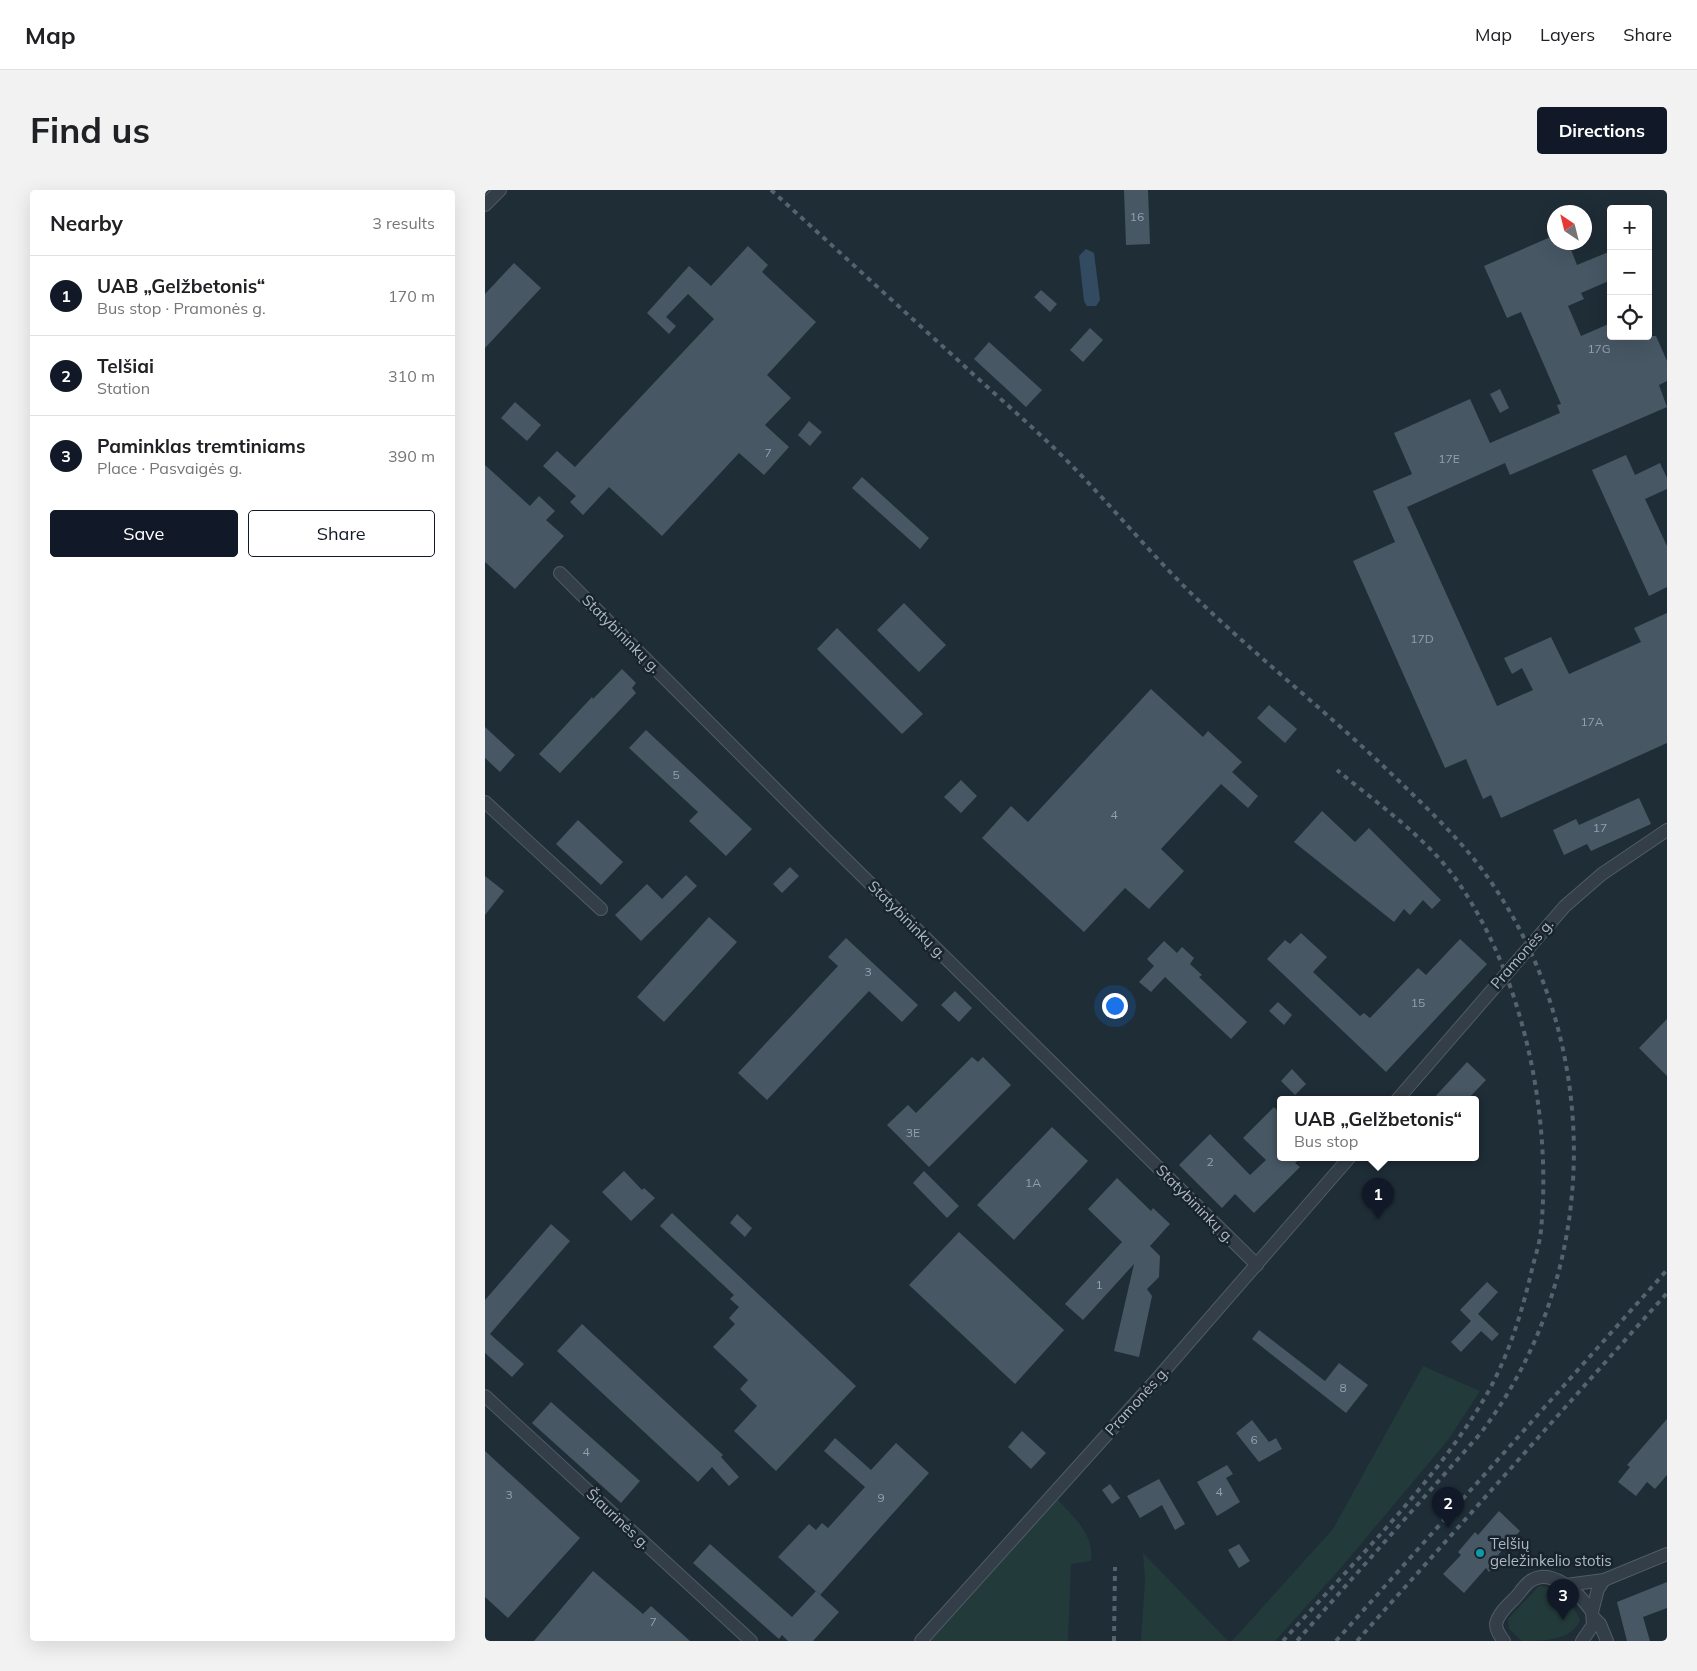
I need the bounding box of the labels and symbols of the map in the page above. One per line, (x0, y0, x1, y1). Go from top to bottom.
north arrow (1547, 205, 1592, 250)
house number: 16 (1130, 209, 1144, 224)
house number: 17G (1587, 341, 1611, 356)
house number: 7 (764, 445, 772, 460)
house number: 17E (1438, 451, 1460, 466)
street label: Statybininkų g. (578, 590, 665, 677)
house number: 17D (1410, 631, 1434, 646)
house number: 17A (1580, 714, 1604, 729)
house number: 5 (672, 767, 680, 782)
house number: 4 (1110, 807, 1118, 822)
house number: 17 (1593, 820, 1607, 835)
street label: Statybininkų g. (864, 876, 951, 963)
street label: Pramonės g. (1486, 915, 1557, 993)
house number: 3 (864, 964, 872, 979)
your location (1102, 993, 1128, 1019)
house number: 15 (1411, 995, 1425, 1010)
house number: 3E (906, 1125, 920, 1140)
house number: 2 (1206, 1154, 1214, 1169)
street label: Statybininkų g. (1152, 1160, 1239, 1247)
house number: 1A (1025, 1175, 1041, 1190)
pin: 1 (1362, 1178, 1394, 1219)
house number: 1 (1095, 1277, 1103, 1292)
street label: Pramonės g. (1101, 1362, 1173, 1439)
house number: 8 (1339, 1380, 1347, 1395)
house number: 6 (1250, 1432, 1258, 1447)
house number: 4 (582, 1444, 590, 1459)
street label: Šiaurinės g. (582, 1484, 654, 1553)
house number: 4 (1215, 1484, 1223, 1499)
house number: 3 (505, 1487, 513, 1502)
pin: 2 (1432, 1487, 1464, 1528)
house number: 9 (877, 1490, 885, 1505)
place label: Telšių geležinkelio stotis (1490, 1534, 1612, 1570)
marker: Telšių geležinkelio stotis (1474, 1547, 1486, 1559)
pin: 3 (1547, 1579, 1579, 1620)
house number: 7 (649, 1614, 657, 1629)

